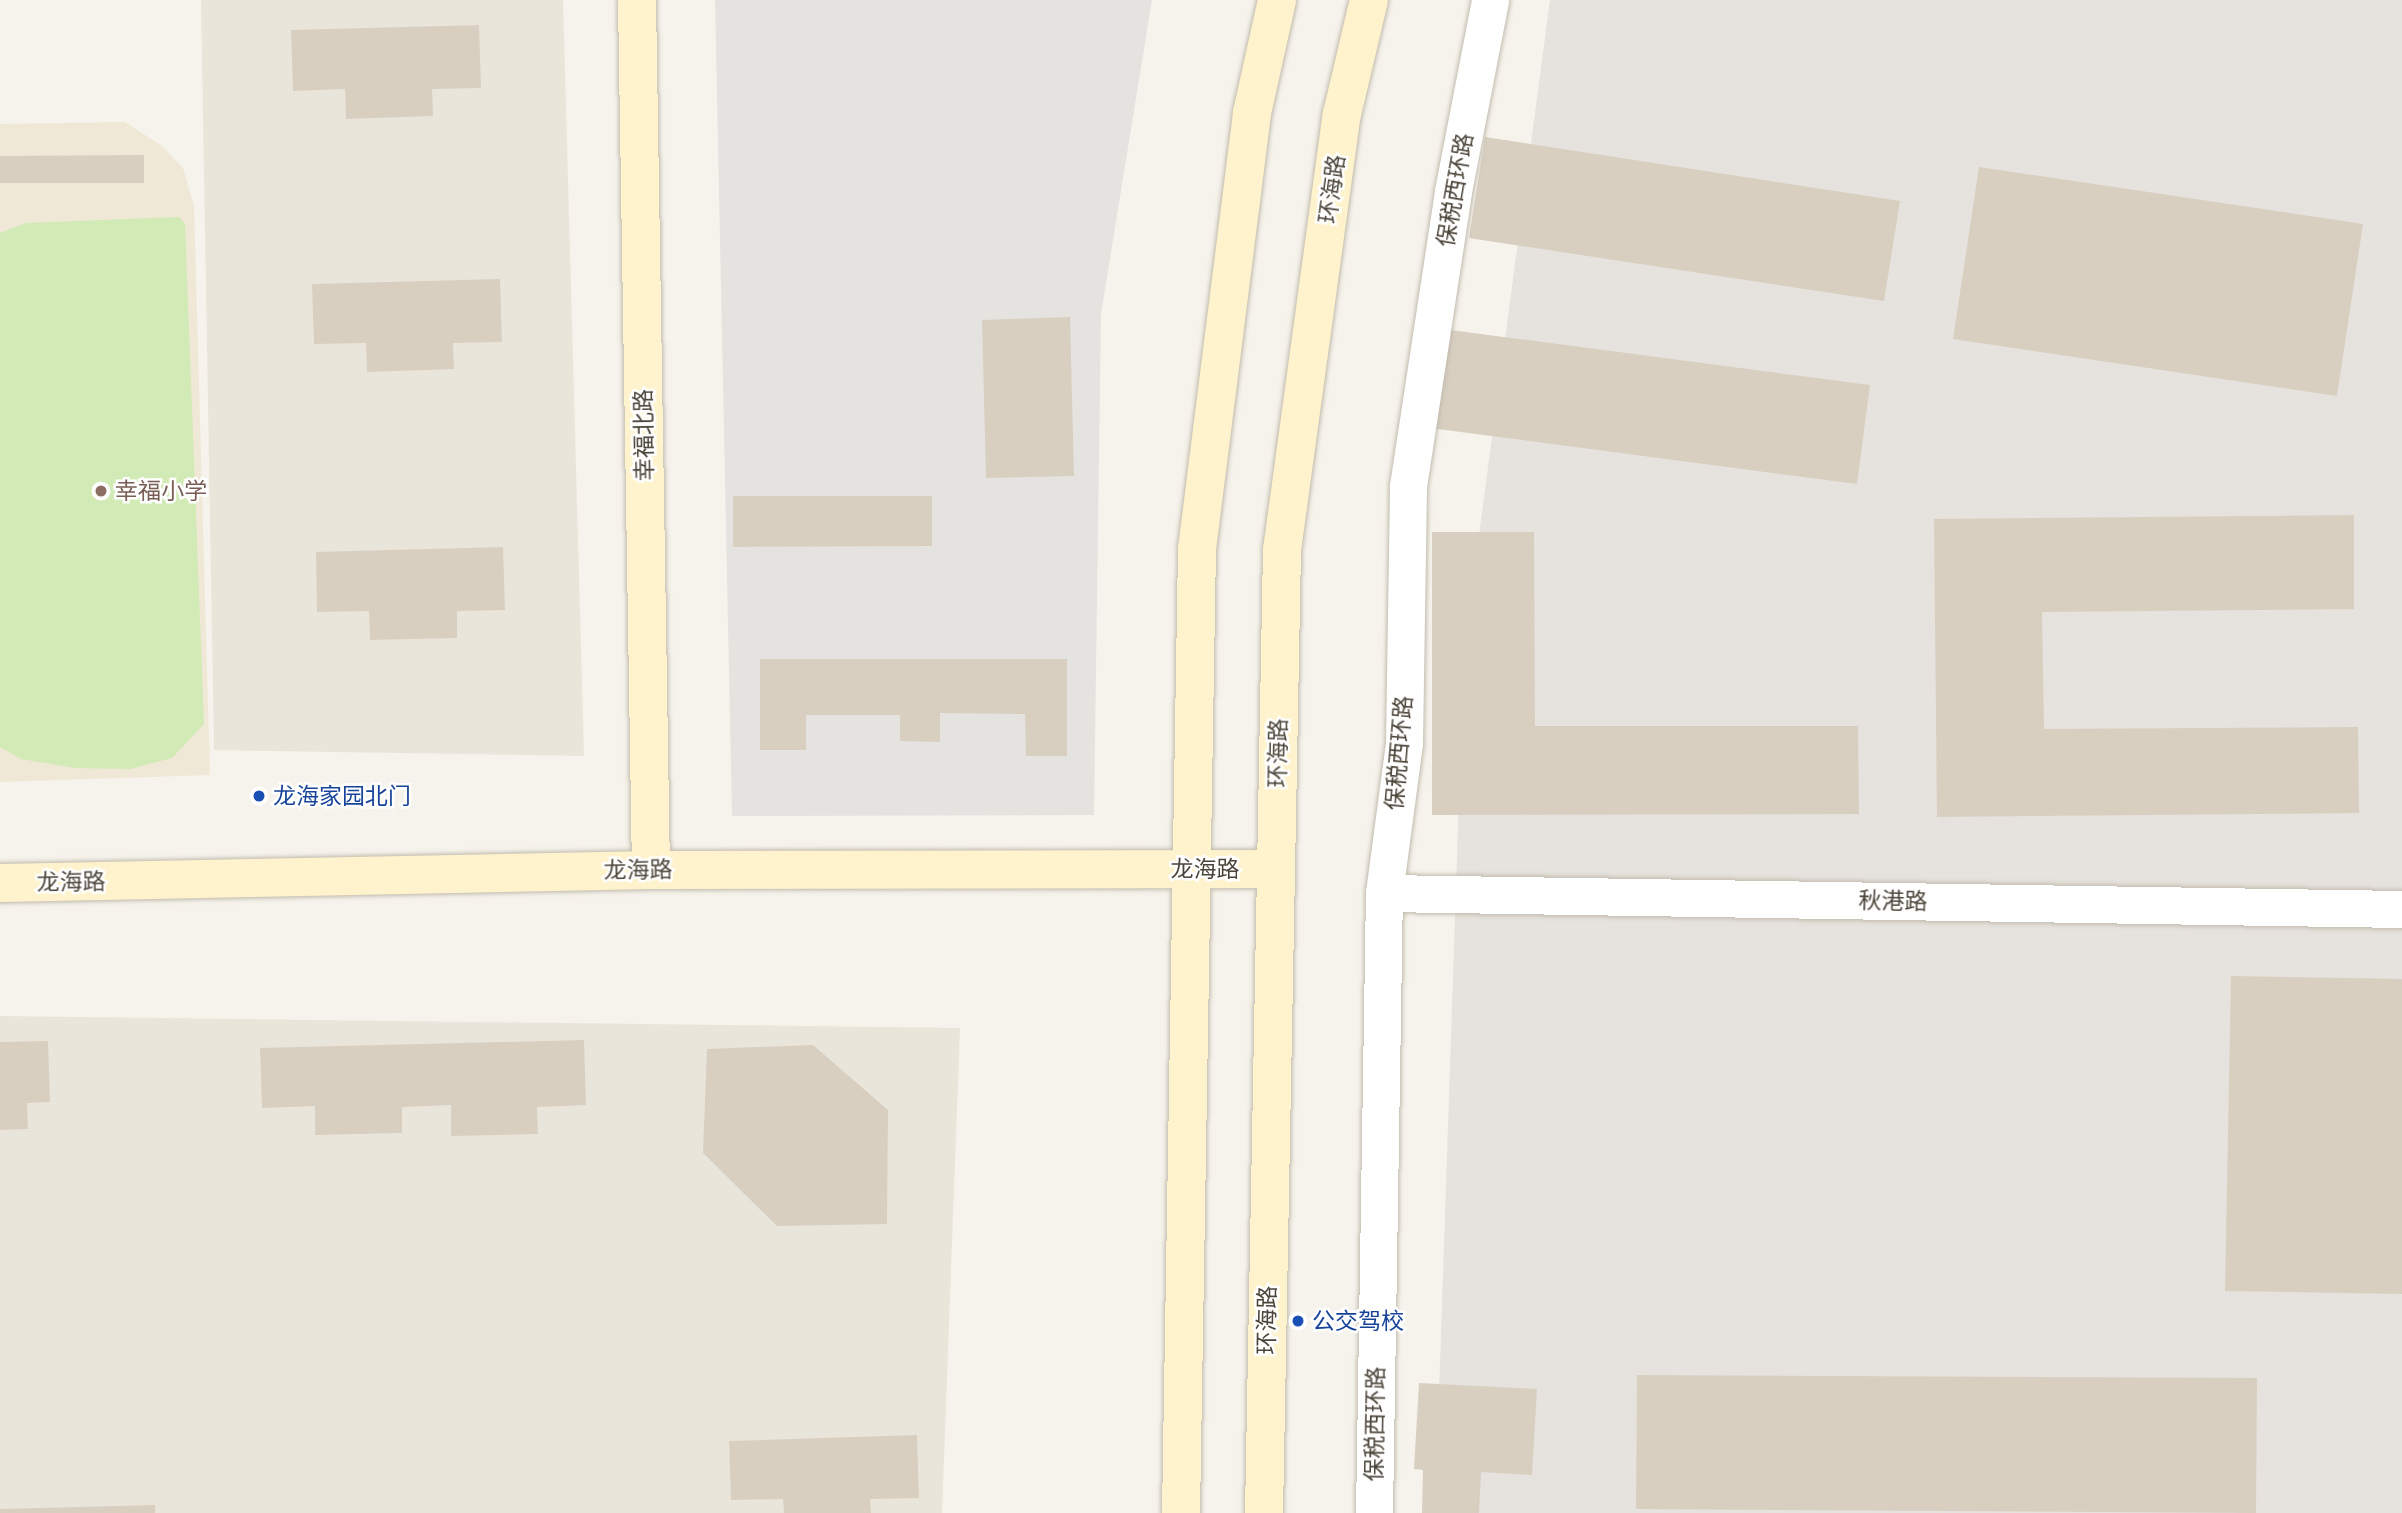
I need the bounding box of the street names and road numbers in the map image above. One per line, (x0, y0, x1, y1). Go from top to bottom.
street label: 保税西环路 (1431, 131, 1479, 249)
street label: 环海路 (1314, 153, 1350, 225)
street label: 幸福北路 (629, 389, 659, 481)
street label: 保税西环路 (1380, 695, 1418, 811)
street label: 环海路 (1264, 718, 1292, 788)
street label: 龙海路 (1171, 855, 1239, 883)
street label: 龙海路 (603, 856, 673, 884)
street label: 龙海路 (36, 868, 106, 896)
street label: 秋港路 (1858, 887, 1928, 915)
street label: 环海路 (1253, 1285, 1281, 1355)
street label: 保税西环路 (1360, 1366, 1390, 1482)

